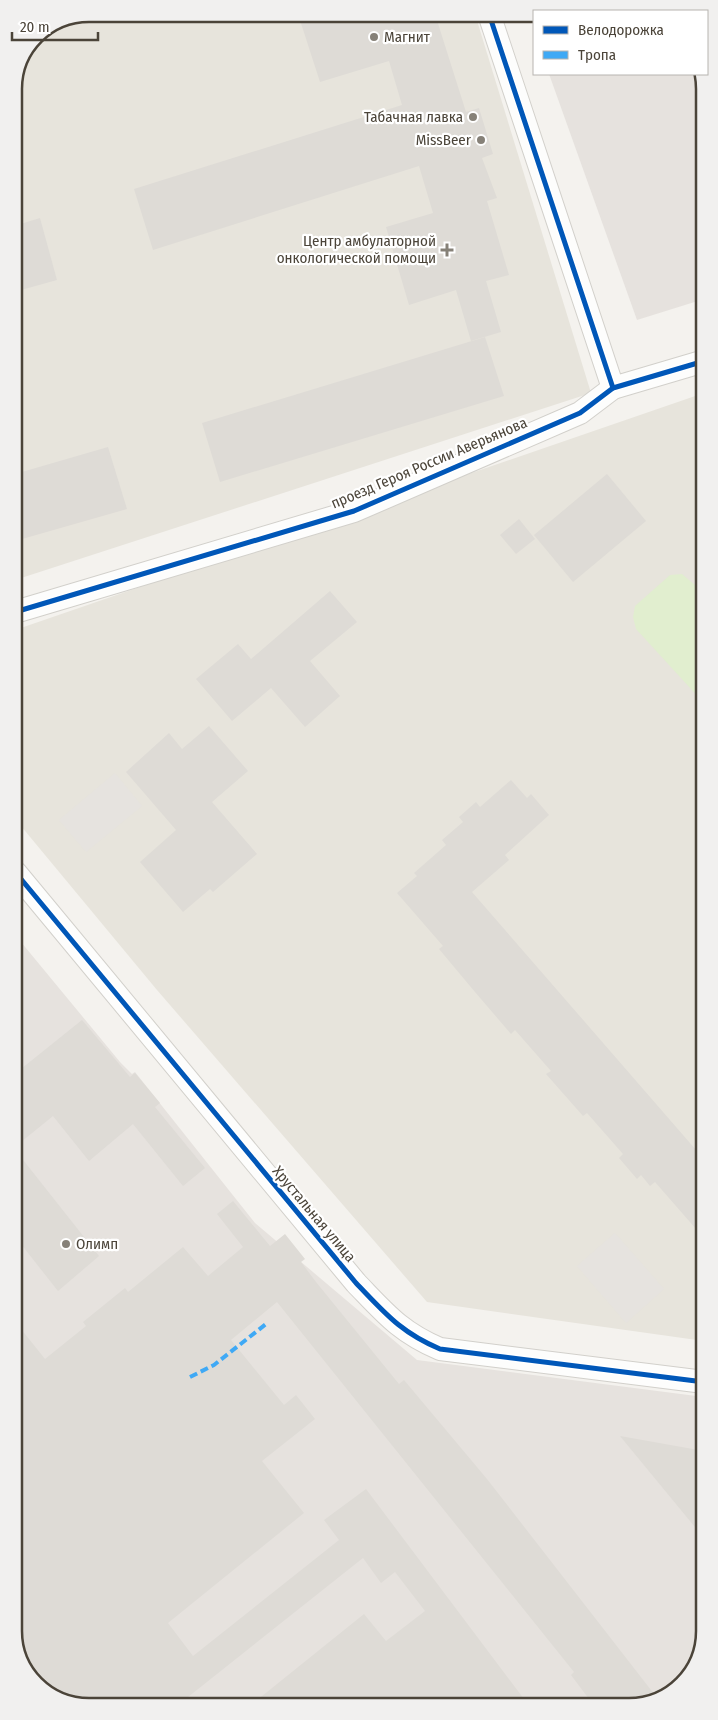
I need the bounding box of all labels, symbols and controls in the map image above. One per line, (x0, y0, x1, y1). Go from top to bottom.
scale bar (12, 10, 99, 42)
legend (533, 10, 708, 75)
text: 20 m (20, 18, 50, 36)
text: Велодорожка (578, 21, 664, 39)
place label: Магнит (384, 28, 431, 46)
marker: Магнит (368, 31, 380, 43)
text: Тропа (578, 46, 616, 64)
place label: Табачная лавка (364, 108, 463, 126)
marker: Табачная лавка (467, 111, 479, 123)
place label: MissBeer (416, 131, 472, 149)
marker: MissBeer (475, 134, 487, 146)
place label: Центр амбулаторной онкологической помощи (277, 232, 436, 267)
marker: Центр амбулаторной онкологической помощи (440, 243, 454, 257)
street label: проезд Героя России Аверьянова (328, 413, 530, 513)
street label: Хрустальная улица (269, 1162, 359, 1266)
place label: Олимп (76, 1235, 118, 1253)
marker: Олимп (60, 1238, 72, 1250)

